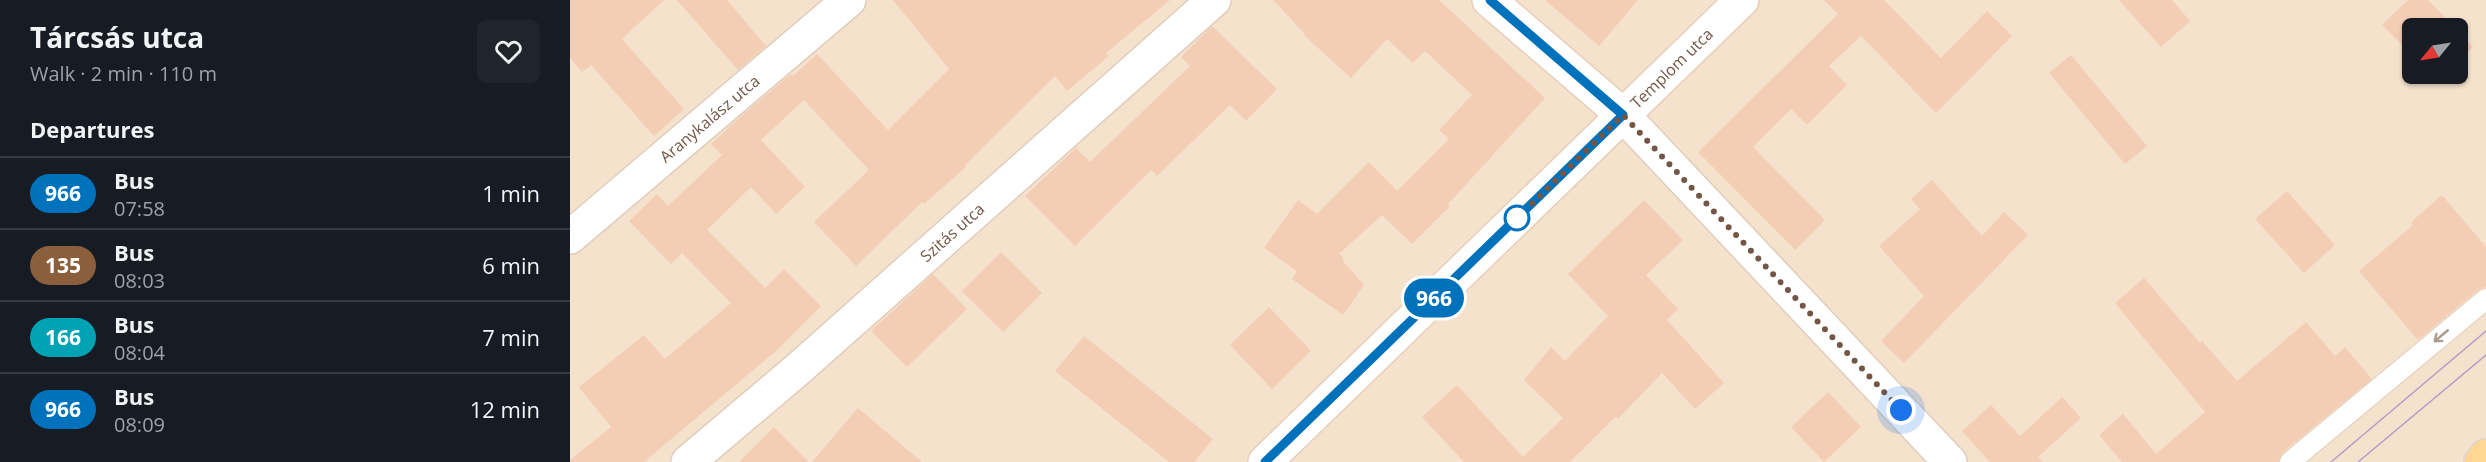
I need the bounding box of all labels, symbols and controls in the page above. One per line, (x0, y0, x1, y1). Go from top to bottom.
text: Tárcsás utca (30, 18, 204, 56)
north arrow (2402, 18, 2468, 84)
map controls (2402, 18, 2468, 84)
button: heart (477, 20, 540, 83)
street label: Templom utca (1625, 23, 1718, 113)
text: Walk · 2 min · 110 m (30, 60, 217, 87)
street label: Aranykalász utca (655, 70, 764, 167)
text: Departures (30, 114, 154, 144)
text: Bus (114, 165, 154, 195)
text: 1 min (482, 178, 540, 208)
text: 966 (45, 179, 81, 207)
text: 07:58 (114, 195, 165, 222)
street label: Szitás utca (915, 198, 989, 267)
unlabelled marker (1504, 205, 1530, 231)
text: Bus (114, 237, 154, 267)
text: 6 min (482, 250, 540, 280)
text: 135 (45, 251, 81, 279)
text: 08:03 (114, 267, 165, 294)
line badge: 966 (1400, 278, 1468, 318)
text: 966 (1416, 284, 1452, 312)
text: Bus (114, 309, 154, 339)
text: 7 min (482, 322, 540, 352)
text: 166 (45, 323, 81, 351)
one-way arrow (2434, 329, 2449, 343)
text: 08:04 (114, 339, 165, 366)
text: Bus (114, 381, 154, 411)
text: 12 min (470, 394, 540, 424)
text: 966 (45, 395, 81, 423)
your location (1886, 395, 1916, 425)
text: 08:09 (114, 411, 165, 438)

